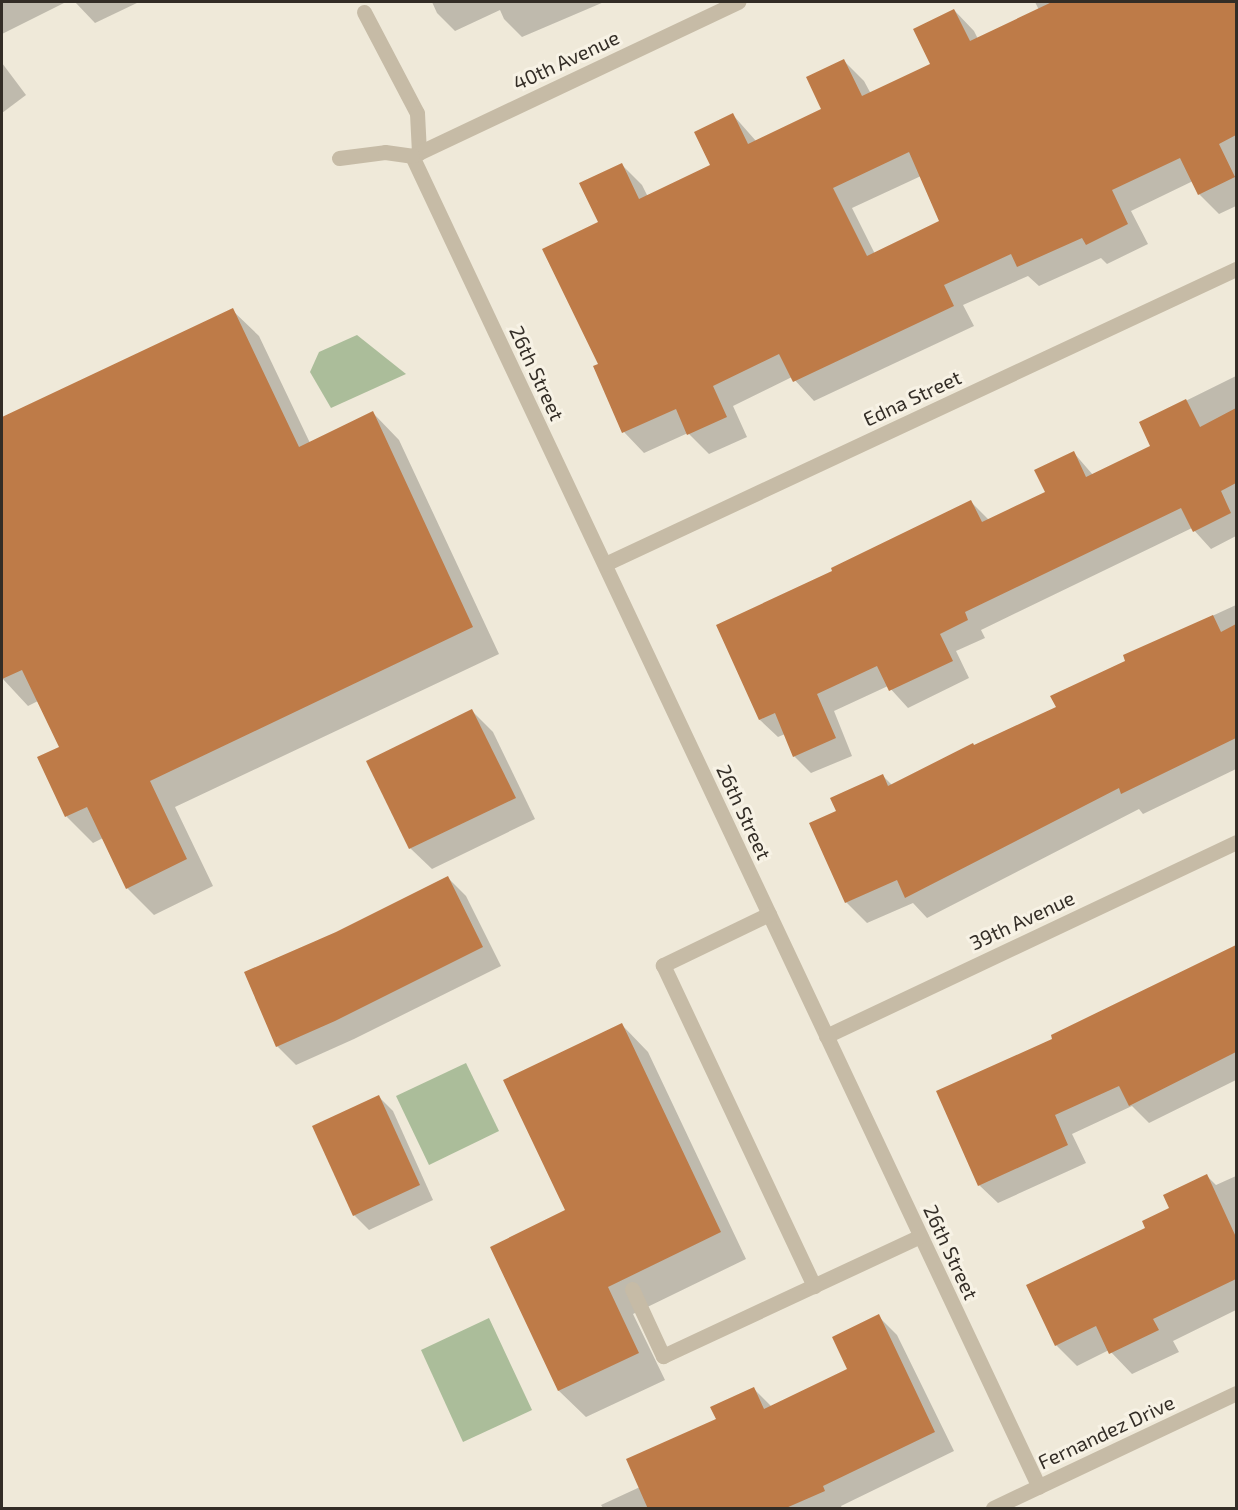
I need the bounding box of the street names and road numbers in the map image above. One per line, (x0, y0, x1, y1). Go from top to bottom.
street label: 40th Avenue (509, 25, 623, 95)
street label: 26th Street (505, 322, 569, 424)
street label: Edna Street (859, 365, 965, 431)
street label: 26th Street (712, 761, 776, 863)
street label: 39th Avenue (966, 885, 1078, 955)
street label: 26th Street (919, 1201, 983, 1303)
street label: Fernandez Drive (1034, 1390, 1178, 1474)

